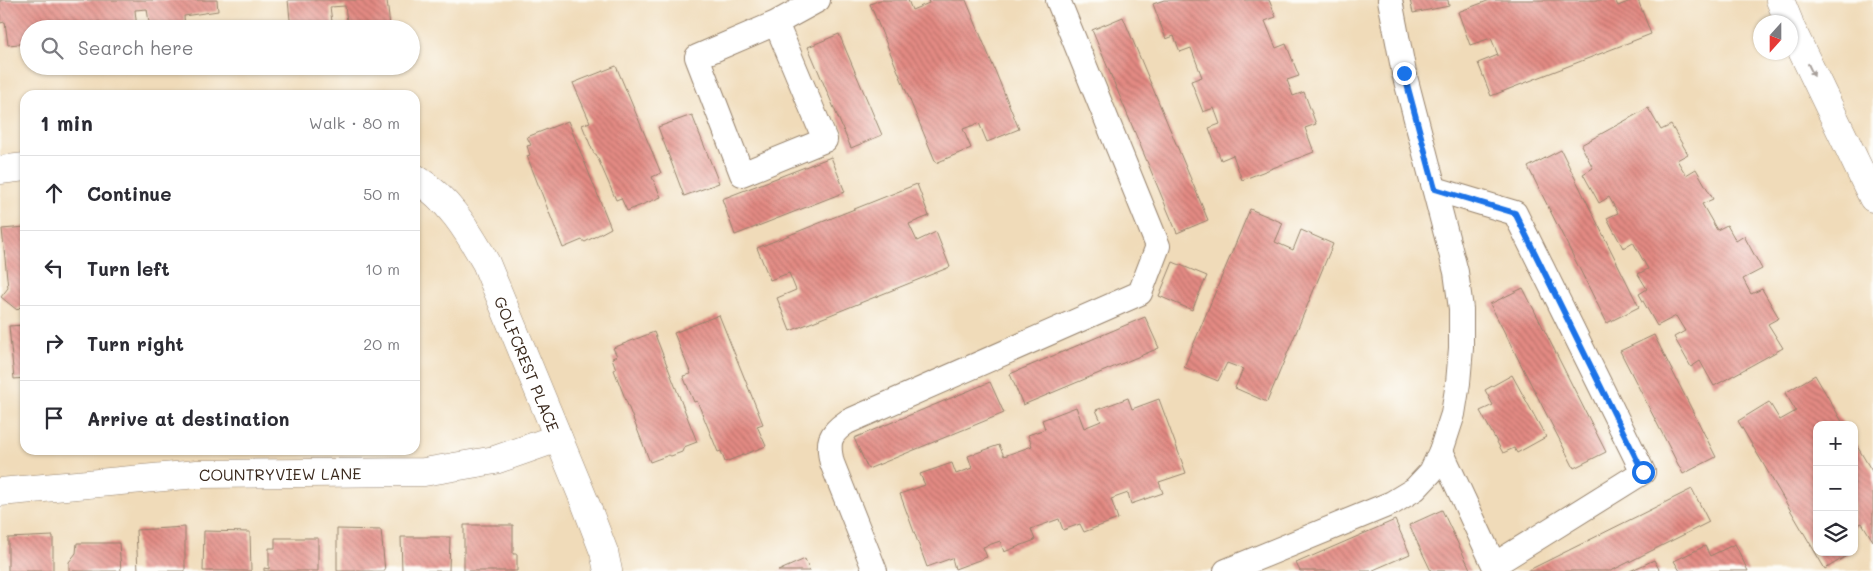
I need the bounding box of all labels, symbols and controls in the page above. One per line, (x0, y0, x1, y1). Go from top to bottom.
north arrow (1753, 15, 1798, 60)
search box (20, 20, 420, 75)
icon: search (38, 34, 66, 62)
text: Search here (78, 35, 194, 60)
route end (1393, 62, 1416, 85)
one-way arrow (1807, 62, 1816, 77)
text: 1 min (40, 109, 93, 136)
text: Walk · 80 m (309, 112, 400, 133)
icon: ahead (40, 179, 68, 207)
text: Continue (87, 181, 172, 206)
text: 50 m (363, 183, 400, 204)
icon: left (40, 254, 68, 282)
text: Turn left (87, 256, 170, 281)
text: 10 m (365, 258, 400, 279)
street label: GOLFCREST PLACE (490, 293, 565, 435)
icon: right (40, 329, 68, 357)
text: Turn right (87, 331, 184, 356)
text: 20 m (363, 333, 400, 354)
icon: arrive (40, 404, 68, 432)
text: Arrive at destination (87, 406, 290, 431)
map controls (1813, 421, 1858, 556)
button: + (1813, 421, 1858, 466)
route start (1632, 461, 1655, 484)
street label: COUNTRYVIEW LANE (199, 462, 361, 484)
button: − (1813, 466, 1858, 511)
button: layers (1813, 511, 1858, 556)

